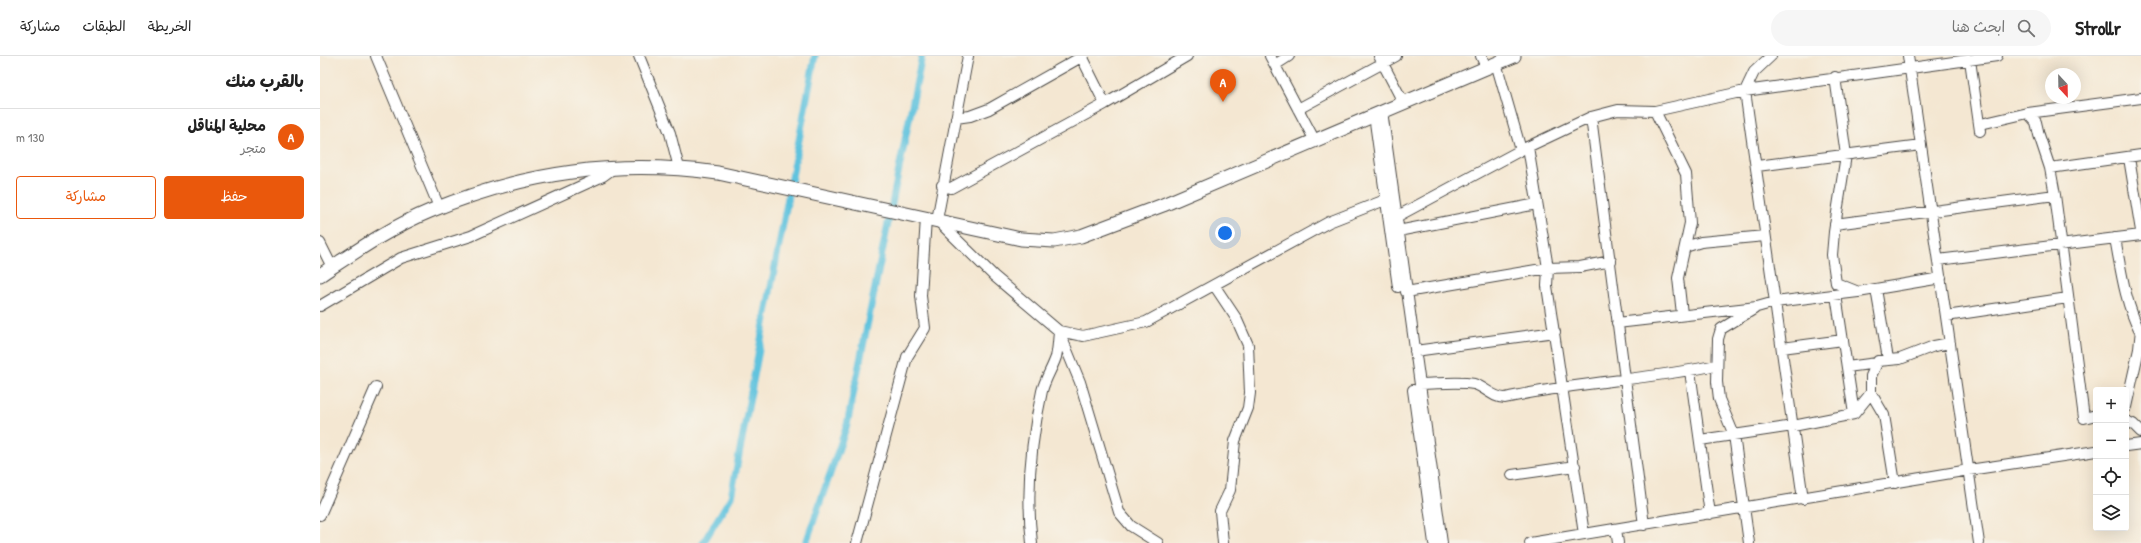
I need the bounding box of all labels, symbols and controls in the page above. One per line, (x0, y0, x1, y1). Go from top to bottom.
search box (1771, 10, 2051, 46)
text: Strollr (2075, 15, 2121, 41)
text: مشاركة (20, 16, 60, 35)
text: الطبقات (82, 16, 126, 35)
text: الخريطة (148, 16, 191, 35)
text: ابحث هنا (1952, 16, 2005, 37)
icon: search (2015, 17, 2037, 39)
north arrow (2045, 68, 2081, 104)
text: بالقرب منك (226, 69, 304, 92)
pin: A (1210, 69, 1236, 102)
text: محلية المناقل (188, 115, 266, 136)
text: 130 m (16, 128, 44, 146)
text: A (288, 128, 294, 146)
text: متجر (241, 139, 266, 157)
button: مشاركة (16, 176, 156, 219)
button: حفظ (164, 176, 304, 219)
your location (1215, 223, 1235, 243)
map controls (2093, 387, 2129, 531)
button: + (2093, 387, 2129, 423)
button: − (2093, 423, 2129, 459)
button: locate (2093, 459, 2129, 495)
button: layers (2093, 495, 2129, 531)

